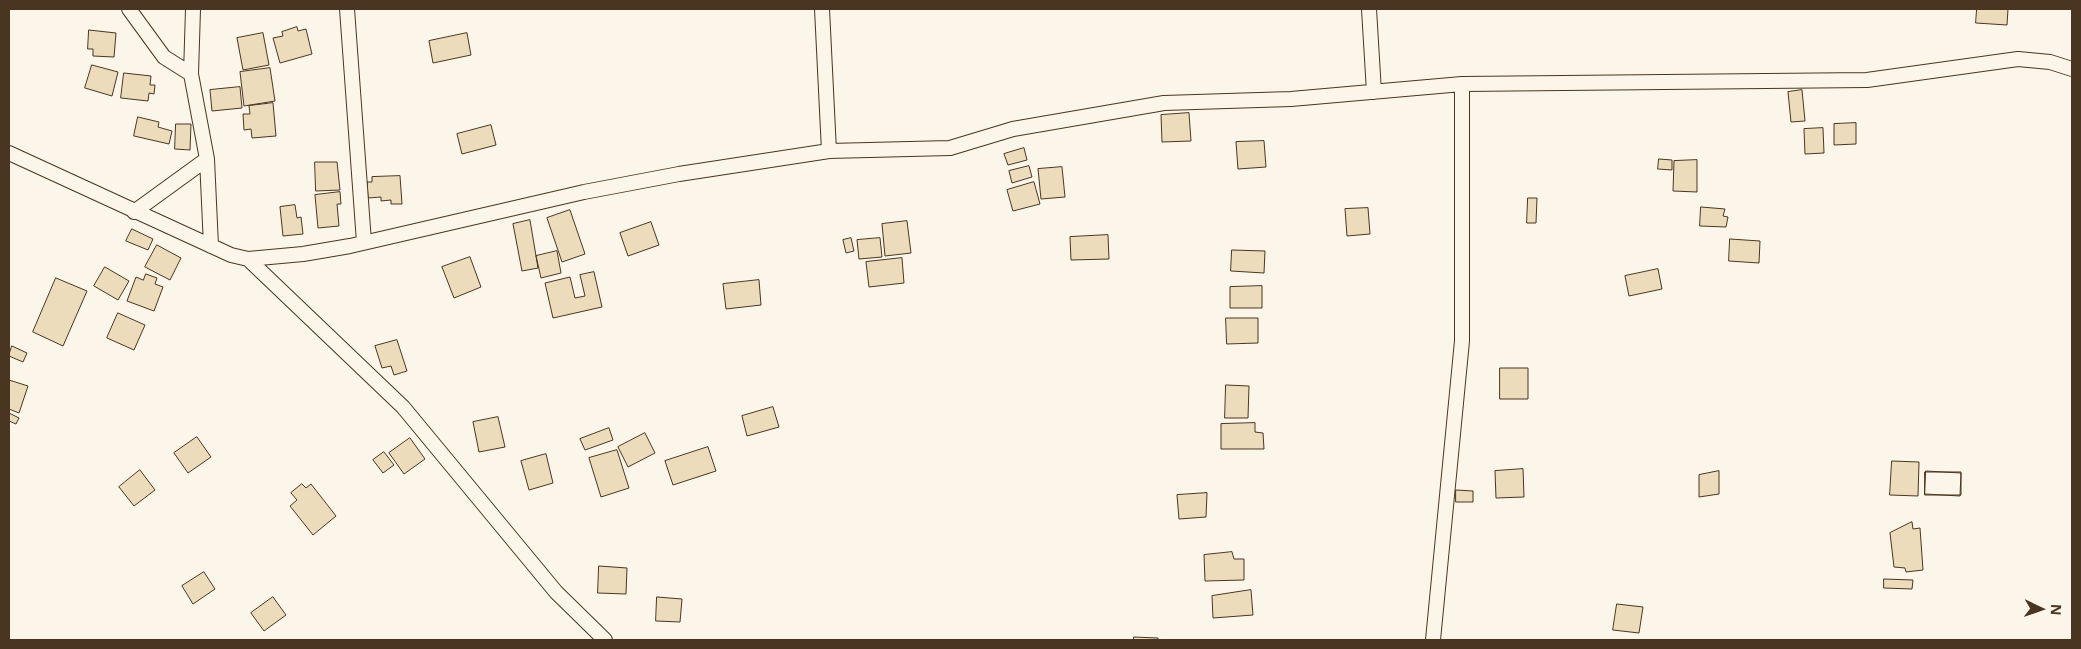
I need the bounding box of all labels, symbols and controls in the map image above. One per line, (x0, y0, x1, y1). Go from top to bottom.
north arrow (2016, 584, 2066, 634)
text: N (2047, 604, 2066, 616)

